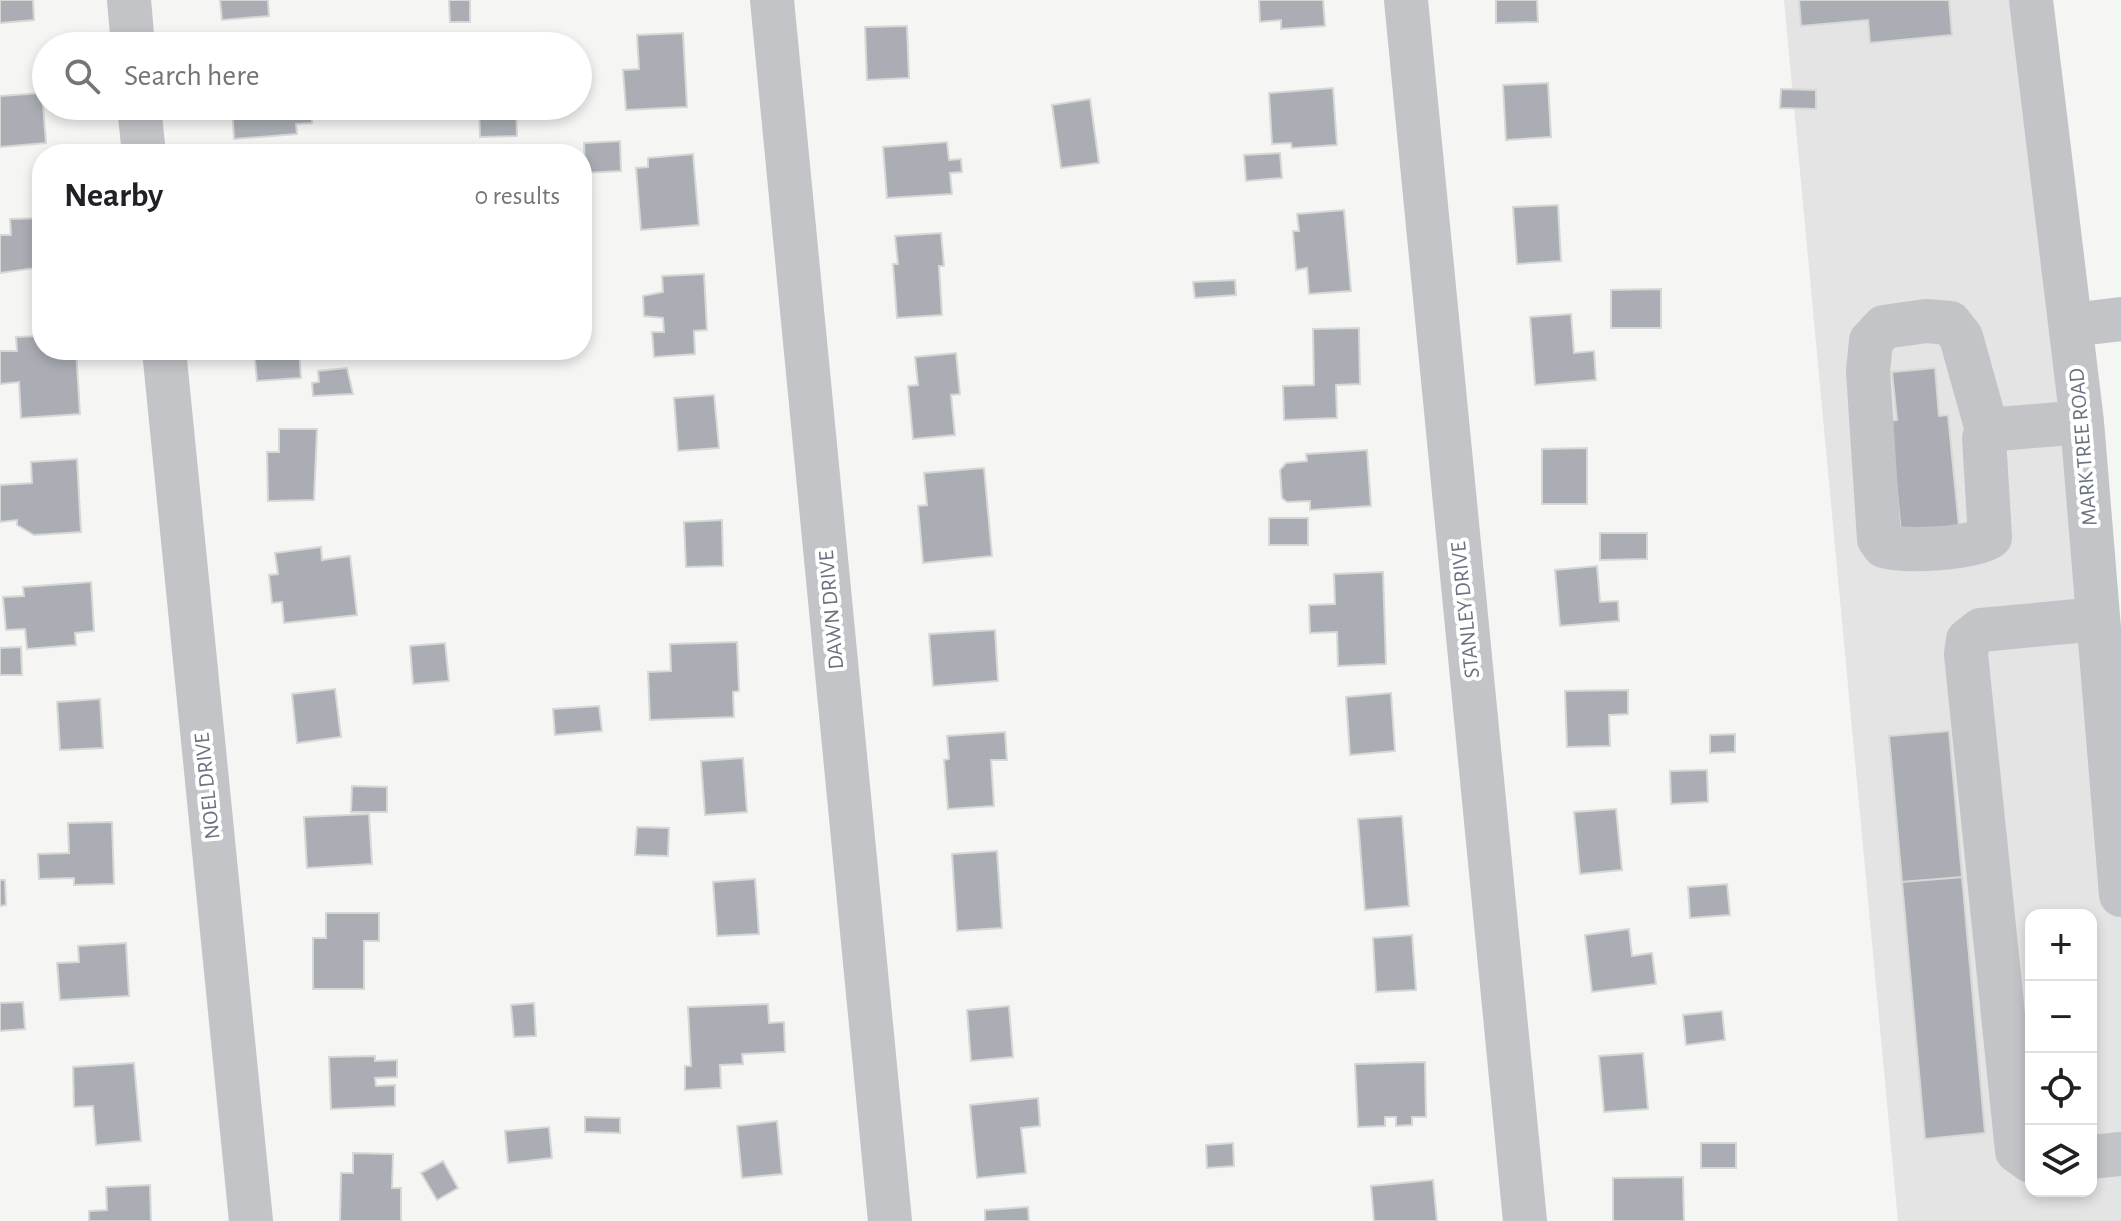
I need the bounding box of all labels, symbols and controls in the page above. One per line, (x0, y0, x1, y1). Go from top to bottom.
search box (32, 32, 592, 120)
icon: search (60, 54, 104, 98)
text: Search here (124, 61, 260, 91)
text: Nearby (64, 179, 163, 213)
text: 0 results (474, 183, 560, 209)
street label: MARK TREE ROAD (2065, 367, 2101, 527)
street label: STANLEY DRIVE (1447, 540, 1483, 679)
street label: DAWN DRIVE (815, 549, 847, 670)
street label: NOEL DRIVE (190, 731, 224, 840)
map controls (2025, 909, 2097, 1197)
button: + (2025, 909, 2097, 981)
button: − (2025, 981, 2097, 1053)
button: locate (2025, 1053, 2097, 1125)
button: layers (2025, 1125, 2097, 1197)

